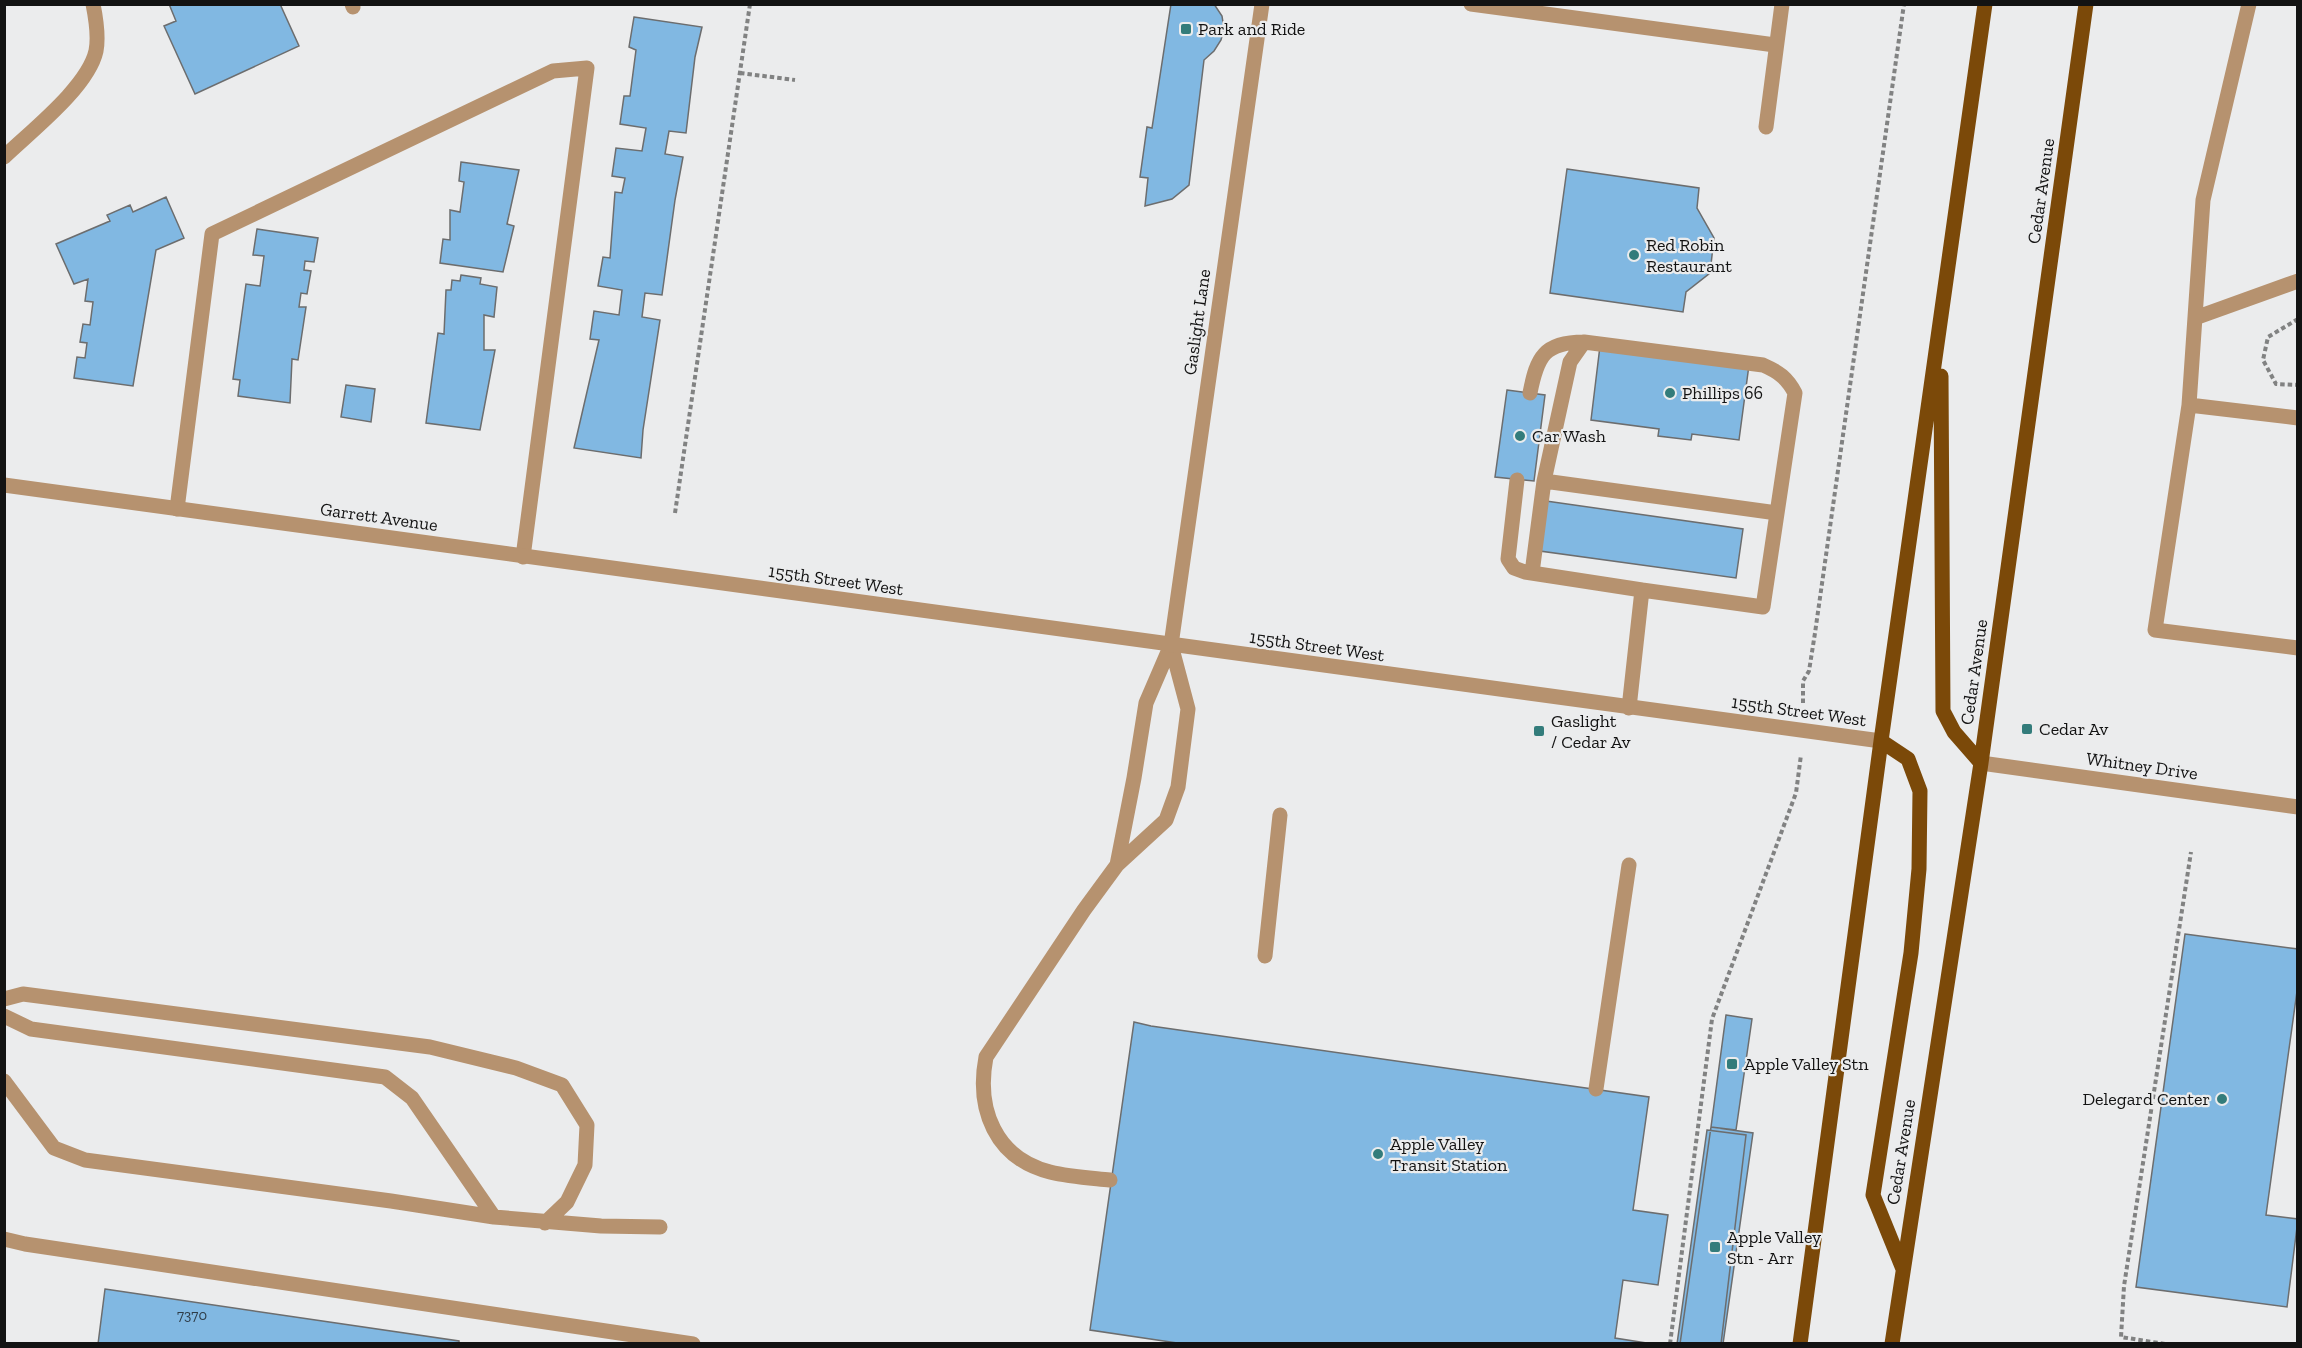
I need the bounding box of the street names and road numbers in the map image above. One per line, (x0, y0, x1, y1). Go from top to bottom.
street label: Cedar Avenue (2023, 137, 2059, 245)
street label: Gaslight Lane (1179, 268, 1215, 376)
street label: Garrett Avenue (319, 498, 439, 536)
street label: 155th Street West (767, 560, 905, 600)
street label: Cedar Avenue (1956, 618, 1992, 726)
street label: 155th Street West (1248, 626, 1386, 666)
street label: 155th Street West (1730, 691, 1868, 731)
street label: Whitney Drive (2085, 747, 2199, 785)
street label: Cedar Avenue (1882, 1098, 1920, 1206)

